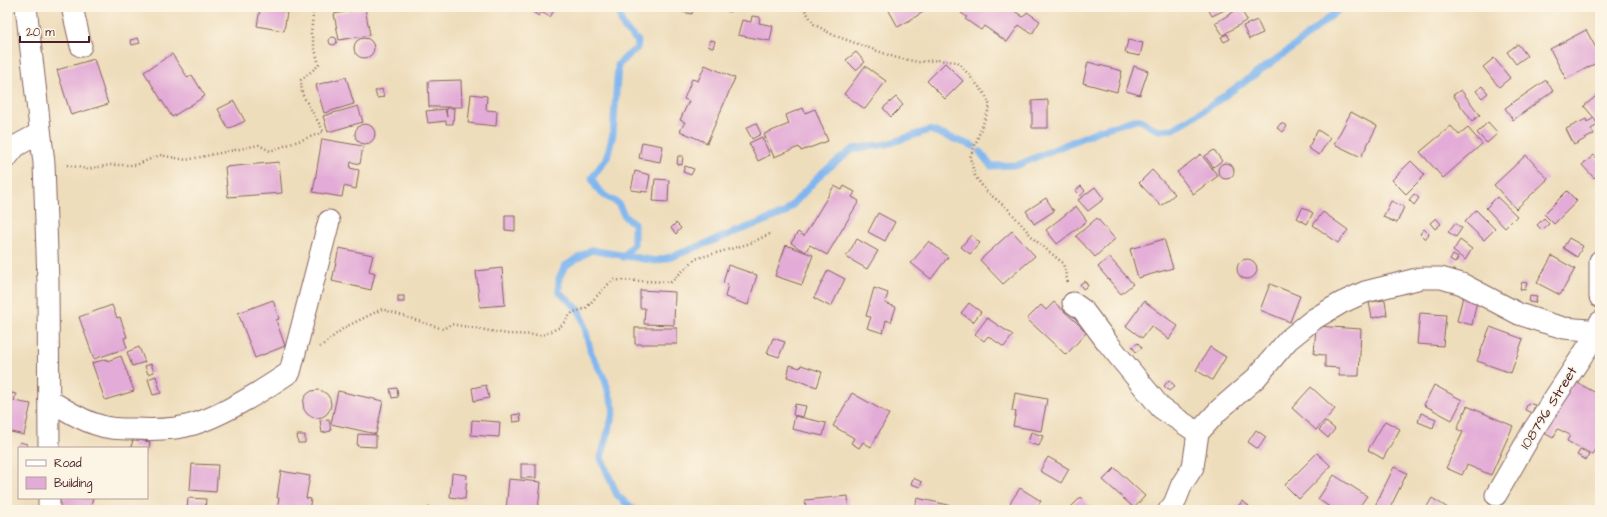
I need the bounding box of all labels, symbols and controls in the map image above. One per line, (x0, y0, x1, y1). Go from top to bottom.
scale bar (20, 18, 89, 44)
text: 20 m (26, 24, 55, 41)
street label: 108796 Street (1516, 363, 1583, 453)
legend (18, 447, 148, 499)
text: Road (54, 455, 82, 472)
text: Building (54, 475, 92, 493)

